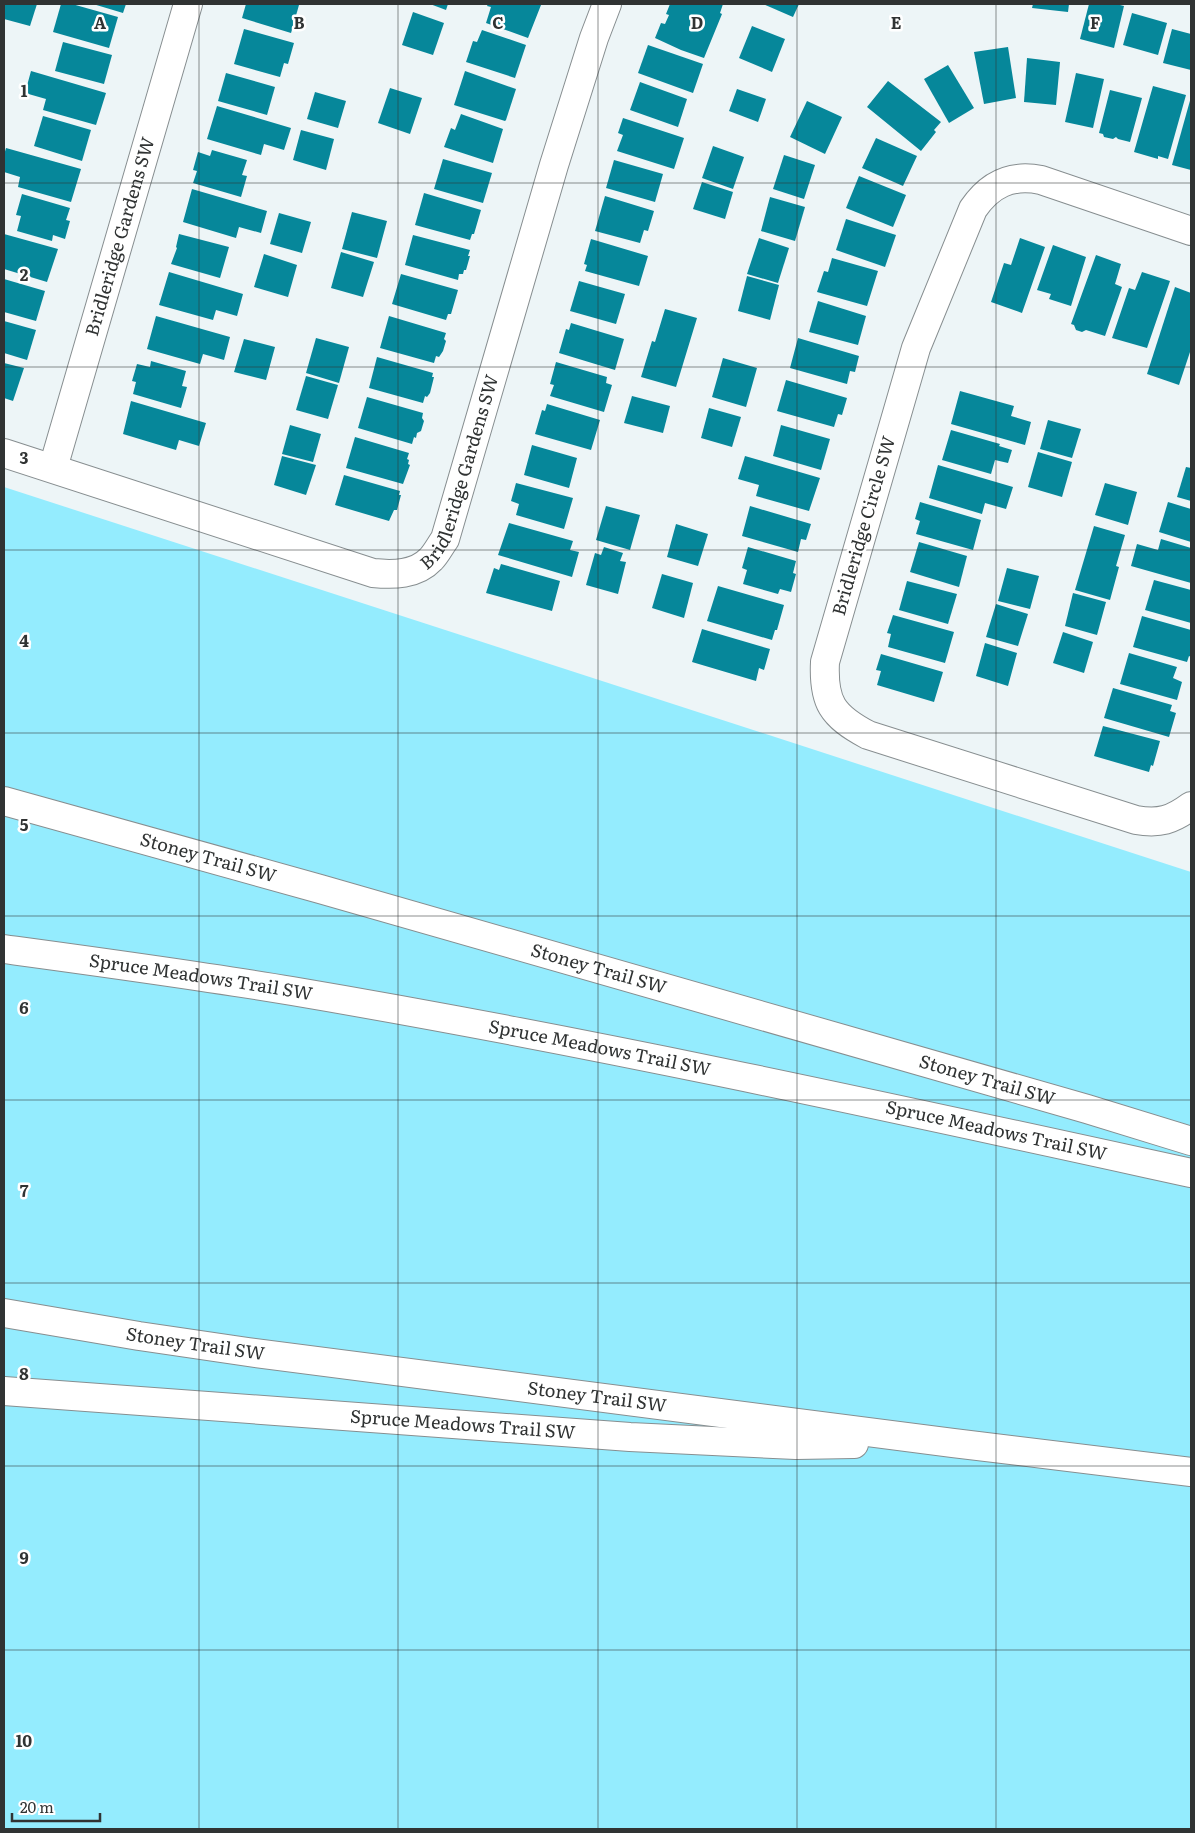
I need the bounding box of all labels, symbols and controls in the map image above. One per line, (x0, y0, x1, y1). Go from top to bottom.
text: A (94, 10, 106, 34)
text: B (293, 10, 305, 34)
text: C (492, 10, 504, 34)
text: D (691, 10, 703, 34)
text: E (891, 10, 902, 34)
text: F (1090, 10, 1100, 34)
text: 1 (21, 78, 28, 102)
street label: Bridleridge Gardens SW (77, 133, 161, 339)
text: 2 (20, 262, 29, 286)
street label: Bridleridge Gardens SW (413, 371, 504, 575)
street label: Bridleridge Circle SW (824, 432, 901, 618)
text: 3 (20, 445, 29, 469)
text: 4 (19, 628, 29, 652)
text: 5 (20, 812, 29, 836)
street label: Stoney Trail SW (138, 825, 280, 888)
street label: Stoney Trail SW (528, 935, 671, 1000)
street label: Spruce Meadows Trail SW (88, 946, 315, 1006)
text: 6 (19, 995, 29, 1019)
street label: Spruce Meadows Trail SW (487, 1012, 714, 1082)
street label: Stoney Trail SW (916, 1047, 1059, 1111)
street label: Spruce Meadows Trail SW (883, 1092, 1110, 1166)
text: 7 (20, 1178, 29, 1202)
street label: Stoney Trail SW (124, 1319, 267, 1366)
text: 8 (19, 1361, 29, 1385)
street label: Stoney Trail SW (526, 1373, 669, 1418)
street label: Spruce Meadows Trail SW (349, 1401, 577, 1445)
text: 9 (19, 1545, 29, 1569)
text: 10 (16, 1728, 32, 1752)
scale bar (12, 1790, 100, 1822)
text: 20 m (20, 1795, 54, 1818)

